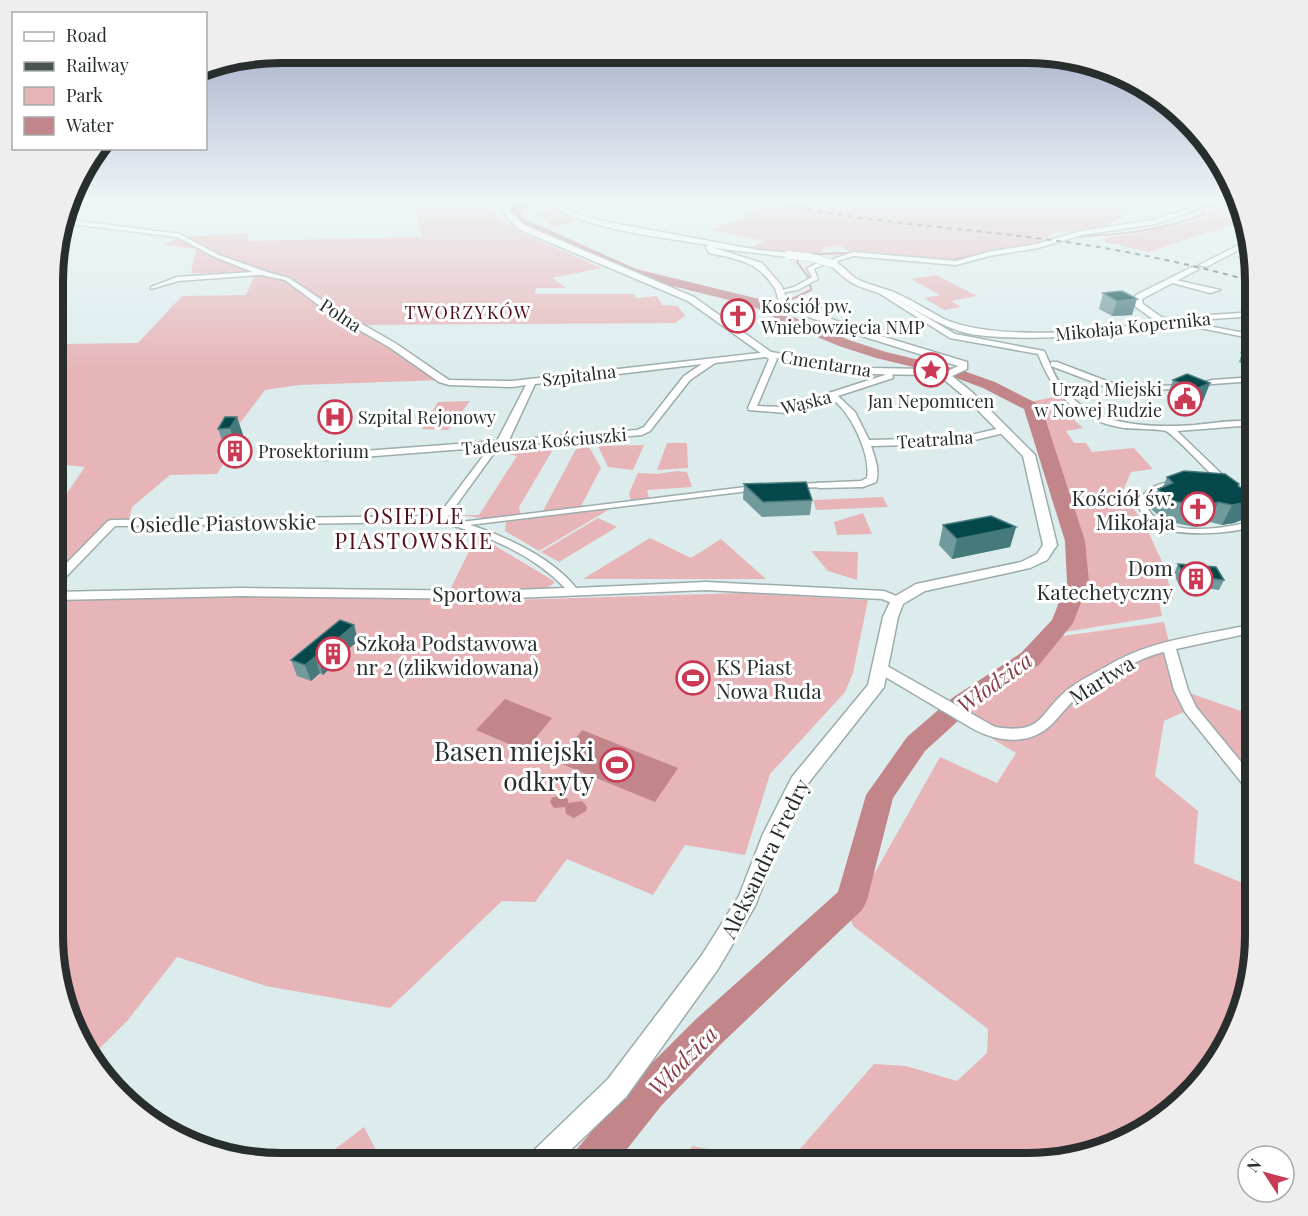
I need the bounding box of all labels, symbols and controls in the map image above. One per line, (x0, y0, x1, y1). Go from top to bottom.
legend (12, 12, 207, 150)
text: Road (66, 23, 107, 47)
text: Railway (66, 53, 129, 77)
text: Park (66, 83, 103, 107)
text: Water (65, 113, 114, 137)
street label: Polna (316, 293, 366, 337)
place label: Kościół pw. Wniebowzięcia NMP (760, 294, 925, 339)
church icon: Kościół pw. Wniebowzięcia NMP (720, 298, 756, 334)
district label: TWORZYKÓW (404, 300, 532, 324)
street label: Mikołaja Kopernika (1054, 306, 1212, 346)
street label: Cmentarna (779, 344, 873, 382)
place icon: Jan Nepomucen (913, 352, 949, 388)
street label: Szpitalna (541, 359, 617, 391)
place label: Urząd Miejski w Nowej Rudzie (1034, 377, 1162, 422)
public building icon: Urząd Miejski w Nowej Rudzie (1167, 381, 1203, 417)
street label: Wąska (777, 384, 834, 420)
place label: Jan Nepomucen (867, 389, 995, 413)
hospital icon: Szpital Rejonowy (317, 399, 353, 435)
place label: Szpital Rejonowy (358, 405, 496, 429)
street label: Tadeusza Kościuszki (460, 422, 628, 460)
street label: Teatralna (896, 424, 974, 454)
building icon: Prosektorium (217, 433, 253, 469)
place label: Prosektorium (258, 439, 369, 463)
place label: Kościół św. Mikołaja (1072, 483, 1176, 535)
church icon: Kościół św. Mikołaja (1180, 491, 1216, 527)
district label: OSIEDLE PIASTOWSKIE (334, 500, 494, 555)
street label: Osiedle Piastowskie (130, 506, 316, 538)
place label: Dom Katechetyczny (1037, 553, 1173, 605)
building icon: Dom Katechetyczny (1178, 561, 1214, 597)
street label: Sportowa (432, 579, 522, 607)
place label: Szkoła Podstawowa nr 2 (zlikwidowana) (356, 628, 539, 680)
building icon: Szkoła Podstawowa nr 2 (zlikwidowana) (315, 636, 351, 672)
water label: Włodzica (950, 644, 1038, 720)
street label: Martwa (1063, 648, 1139, 710)
place label: KS Piast Nowa Ruda (716, 652, 822, 704)
sports icon: KS Piast Nowa Ruda (675, 660, 711, 696)
place label: Basen miejski odkryty (434, 733, 594, 798)
sports icon: Basen miejski odkryty (599, 747, 635, 783)
street label: Aleksandra Fredry (713, 773, 815, 943)
water label: Włodzica (641, 1019, 723, 1101)
north arrow (1236, 1144, 1296, 1204)
text: N (1242, 1154, 1266, 1176)

